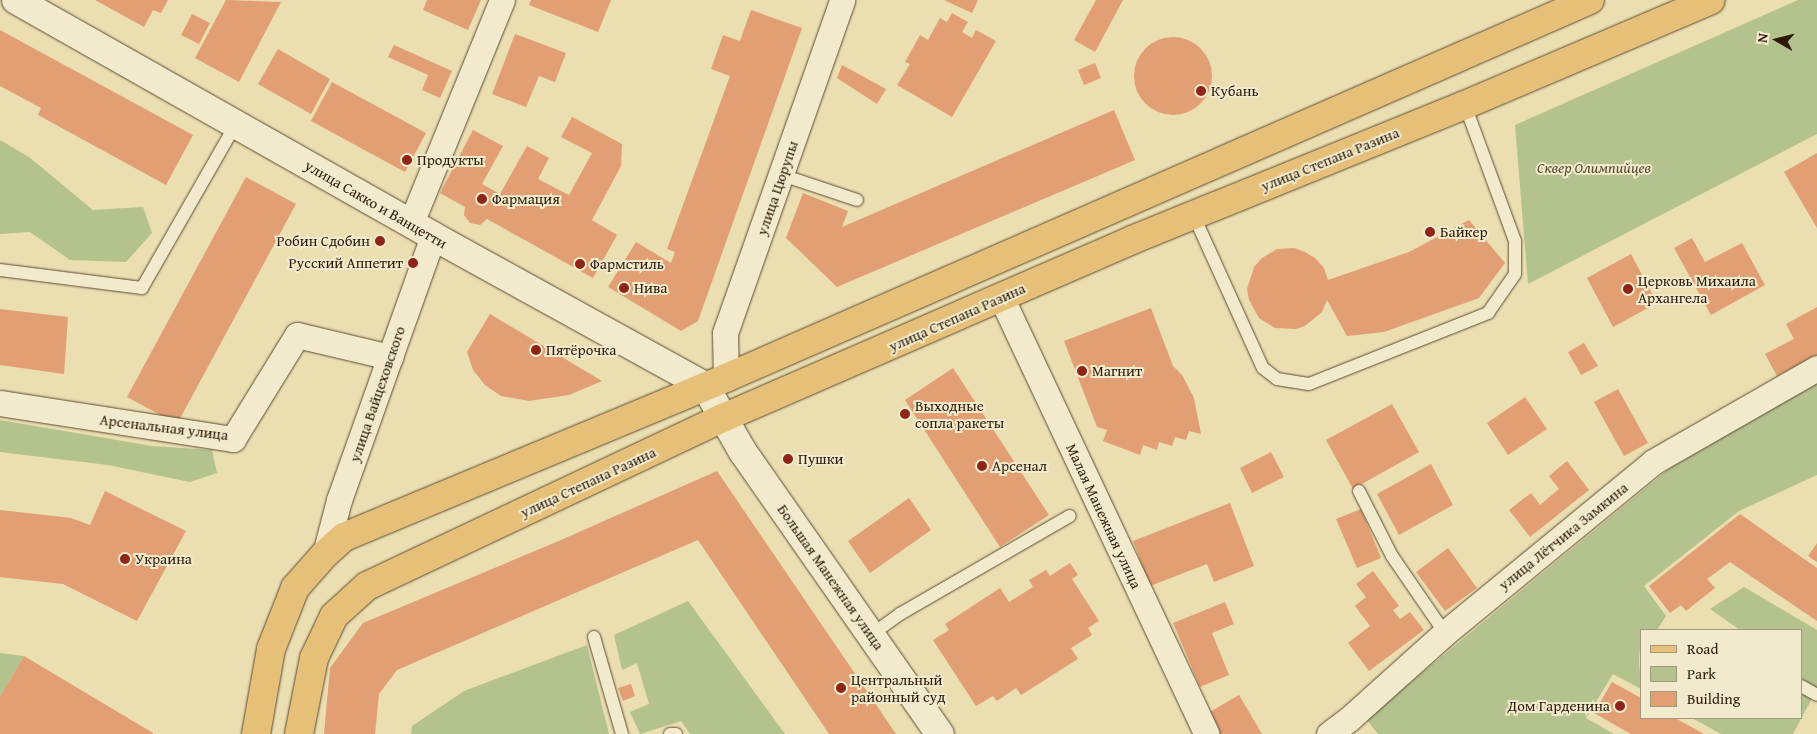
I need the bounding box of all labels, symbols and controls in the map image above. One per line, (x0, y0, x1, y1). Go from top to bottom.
north arrow (1752, 15, 1802, 65)
text: N (1752, 32, 1773, 44)
place label: Кубань (1211, 82, 1258, 100)
marker: Кубань (1195, 85, 1207, 97)
street label: улица Степана Разина (1258, 123, 1402, 195)
street label: улица Цюрупы (752, 138, 802, 238)
place label: Продукты (417, 151, 484, 169)
marker: Продукты (401, 154, 413, 166)
street label: улица Сакко и Ванцетти (302, 156, 450, 252)
park label: Сквер Олимпийцев (1537, 159, 1651, 177)
place label: Фармация (492, 190, 560, 208)
marker: Фармация (476, 193, 488, 205)
place label: Байкер (1440, 223, 1488, 241)
marker: Байкер (1424, 226, 1436, 238)
place label: Робин Сдобин (276, 232, 370, 250)
marker: Робин Сдобин (374, 235, 386, 247)
place label: Русский Аппетит (289, 254, 403, 272)
place label: Фармстиль (590, 255, 664, 273)
marker: Русский Аппетит (407, 257, 419, 269)
marker: Фармстиль (574, 258, 586, 270)
place label: Церковь Михаила Архангела (1638, 271, 1756, 306)
place label: Нива (634, 279, 667, 297)
street label: улица Степана Разина (886, 279, 1028, 355)
marker: Нива (618, 282, 630, 294)
marker: Церковь Михаила Архангела (1622, 283, 1634, 295)
street label: улица Вайцеховского (345, 324, 409, 464)
place label: Пятёрочка (546, 341, 616, 359)
marker: Пятёрочка (530, 344, 542, 356)
place label: Магнит (1092, 362, 1142, 380)
marker: Магнит (1076, 365, 1088, 377)
place label: Выходные сопла ракеты (915, 396, 1004, 431)
marker: Выходные сопла ракеты (899, 408, 911, 420)
street label: Арсенальная улица (99, 410, 229, 444)
street label: Малая Манежная улица (1062, 441, 1146, 591)
street label: улица Степана Разина (517, 443, 659, 521)
place label: Пушки (798, 450, 843, 468)
marker: Пушки (782, 453, 794, 465)
place label: Арсенал (992, 457, 1047, 475)
marker: Арсенал (976, 460, 988, 472)
street label: улица Лётчика Замкина (1495, 478, 1631, 594)
street label: Большая Манежная улица (774, 501, 888, 653)
place label: Украина (135, 550, 192, 568)
marker: Украина (119, 553, 131, 565)
legend (1640, 629, 1802, 719)
text: Road (1687, 638, 1718, 659)
text: Park (1687, 663, 1716, 684)
place label: Центральный районный суд (851, 670, 945, 705)
marker: Центральный районный суд (835, 682, 847, 694)
text: Building (1687, 688, 1740, 709)
place label: Дом Гарденина (1508, 697, 1610, 715)
marker: Дом Гарденина (1614, 700, 1626, 712)

